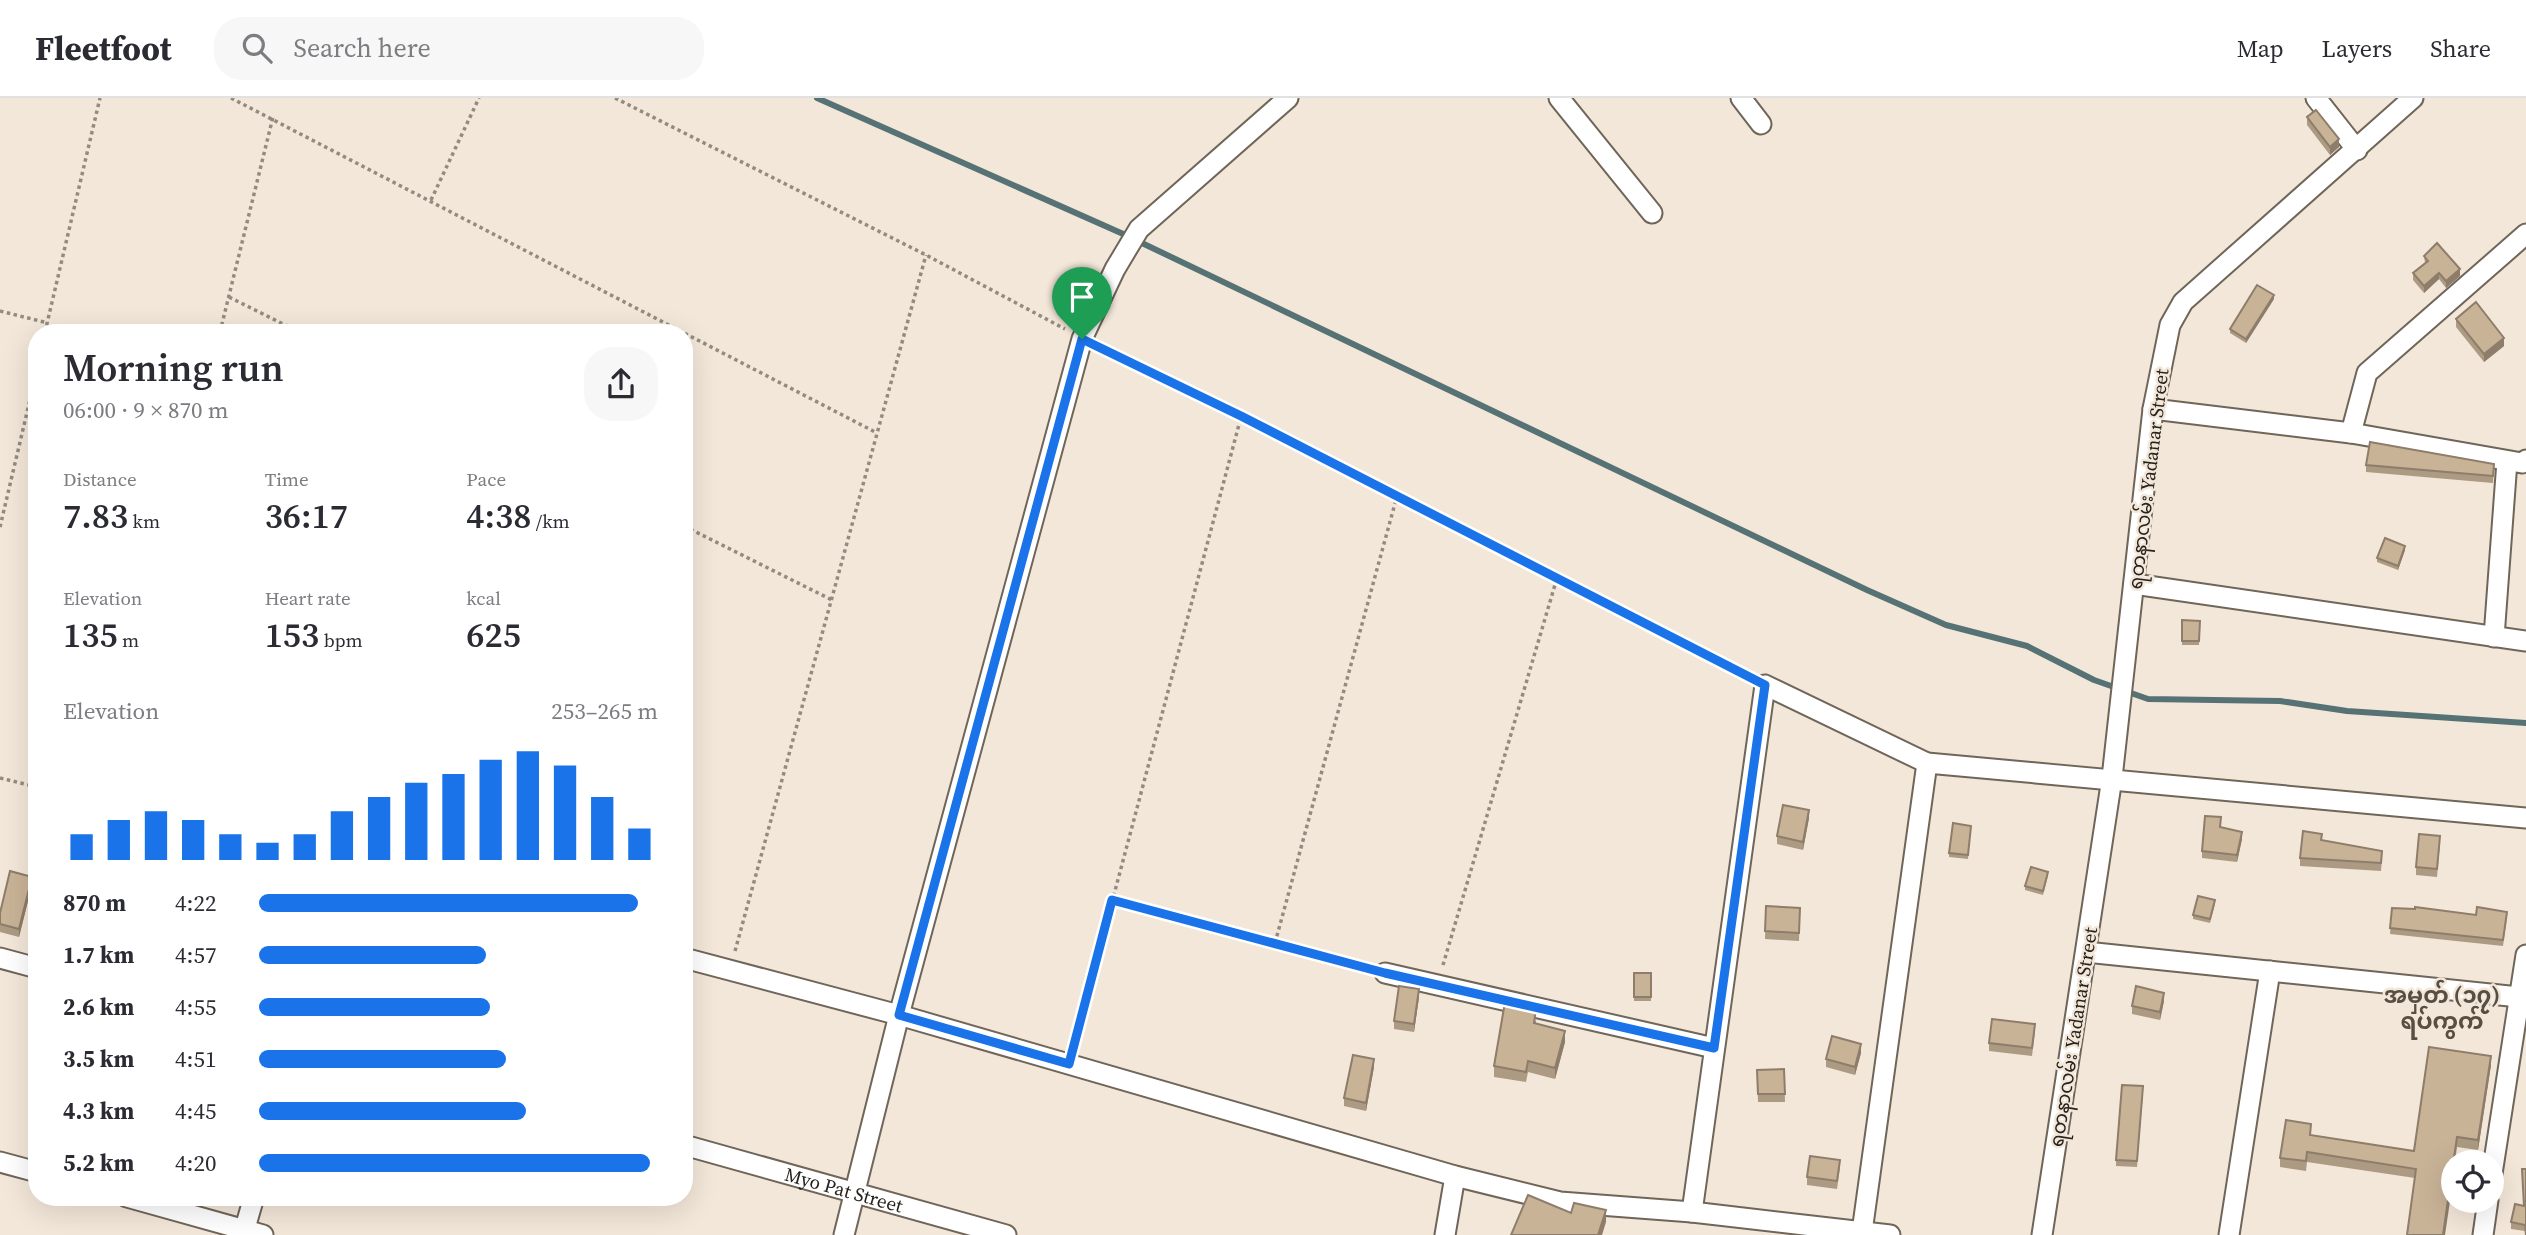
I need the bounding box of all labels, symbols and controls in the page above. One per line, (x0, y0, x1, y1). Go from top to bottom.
search box (214, 17, 704, 80)
text: Fleetfoot (35, 26, 172, 71)
icon: search (238, 29, 276, 67)
text: Search here (294, 30, 431, 66)
text: Map (2237, 32, 2284, 65)
text: Layers (2322, 32, 2392, 65)
text: Share (2430, 32, 2491, 65)
pin (1052, 267, 1112, 339)
icon: arrive (1063, 278, 1101, 316)
text: Morning run (63, 342, 284, 394)
button: share (584, 347, 658, 421)
street label: ရတနာလမ်း Yadanar Street (2121, 366, 2178, 591)
text: 06:00 · 9 × 870 m (63, 394, 229, 426)
text: Distance (63, 466, 137, 492)
text: Time (265, 466, 309, 492)
text: Pace (466, 466, 506, 492)
text: 7.83 (63, 492, 128, 540)
text: 36:17 (265, 492, 348, 540)
text: 4:38 (466, 492, 531, 540)
text: km (128, 508, 160, 534)
text: /km (531, 508, 570, 534)
text: Elevation (63, 585, 142, 611)
text: Heart rate (265, 585, 351, 611)
text: kcal (466, 585, 501, 611)
text: 135 (63, 611, 118, 659)
text: 153 (265, 611, 319, 659)
text: 625 (466, 611, 521, 659)
text: m (118, 627, 139, 653)
text: bpm (319, 627, 363, 653)
text: Elevation (63, 695, 159, 727)
text: 253–265 m (551, 695, 658, 727)
text: 870 m (63, 887, 126, 919)
text: 4:22 (175, 887, 216, 919)
street label: ရတနာလမ်း Yadanar Street (2042, 924, 2106, 1149)
text: 1.7 km (63, 939, 134, 971)
text: 4:57 (175, 939, 216, 971)
district label: အမှတ် (၁၇) ရပ်ကွက် (2384, 979, 2500, 1040)
text: 2.6 km (63, 991, 134, 1023)
text: 4:55 (175, 991, 216, 1023)
text: 3.5 km (63, 1043, 134, 1075)
text: 4:51 (175, 1043, 216, 1075)
text: 4.3 km (63, 1095, 134, 1127)
text: 4:45 (175, 1095, 216, 1127)
text: 5.2 km (63, 1147, 134, 1179)
text: 4:20 (175, 1147, 216, 1179)
map controls (2441, 1150, 2504, 1213)
button: locate (2441, 1150, 2504, 1213)
street label: Myo Pat Street (782, 1161, 907, 1219)

